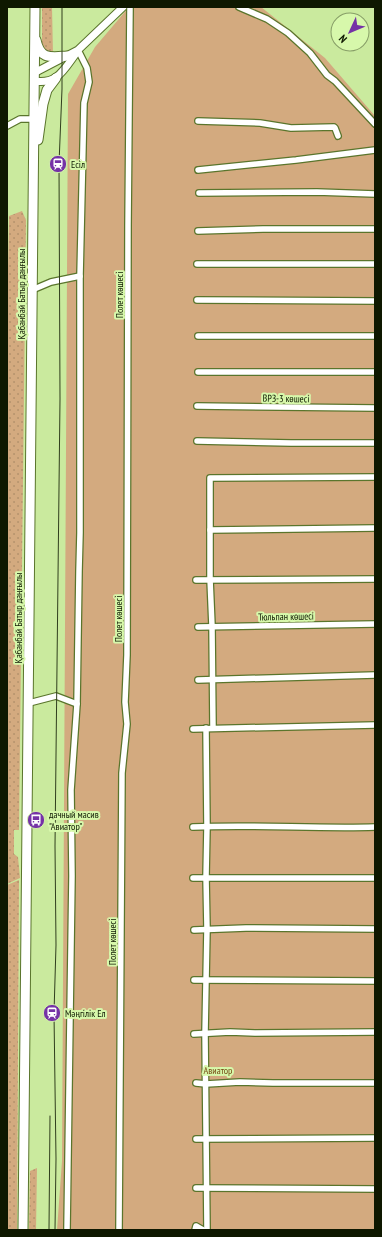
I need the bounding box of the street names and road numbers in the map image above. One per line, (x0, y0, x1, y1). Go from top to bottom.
street label: Қабанбай Батыр даңғылы (15, 249, 28, 339)
street label: Полет көшесі (113, 272, 126, 318)
street label: ВРЗ-3 көшесі (262, 392, 310, 405)
street label: Қабанбай Батыр даңғылы (12, 573, 25, 663)
street label: Полет көшесі (112, 596, 125, 642)
street label: Тюльпан көшесі (258, 610, 314, 623)
street label: Полет көшесі (106, 919, 119, 965)

